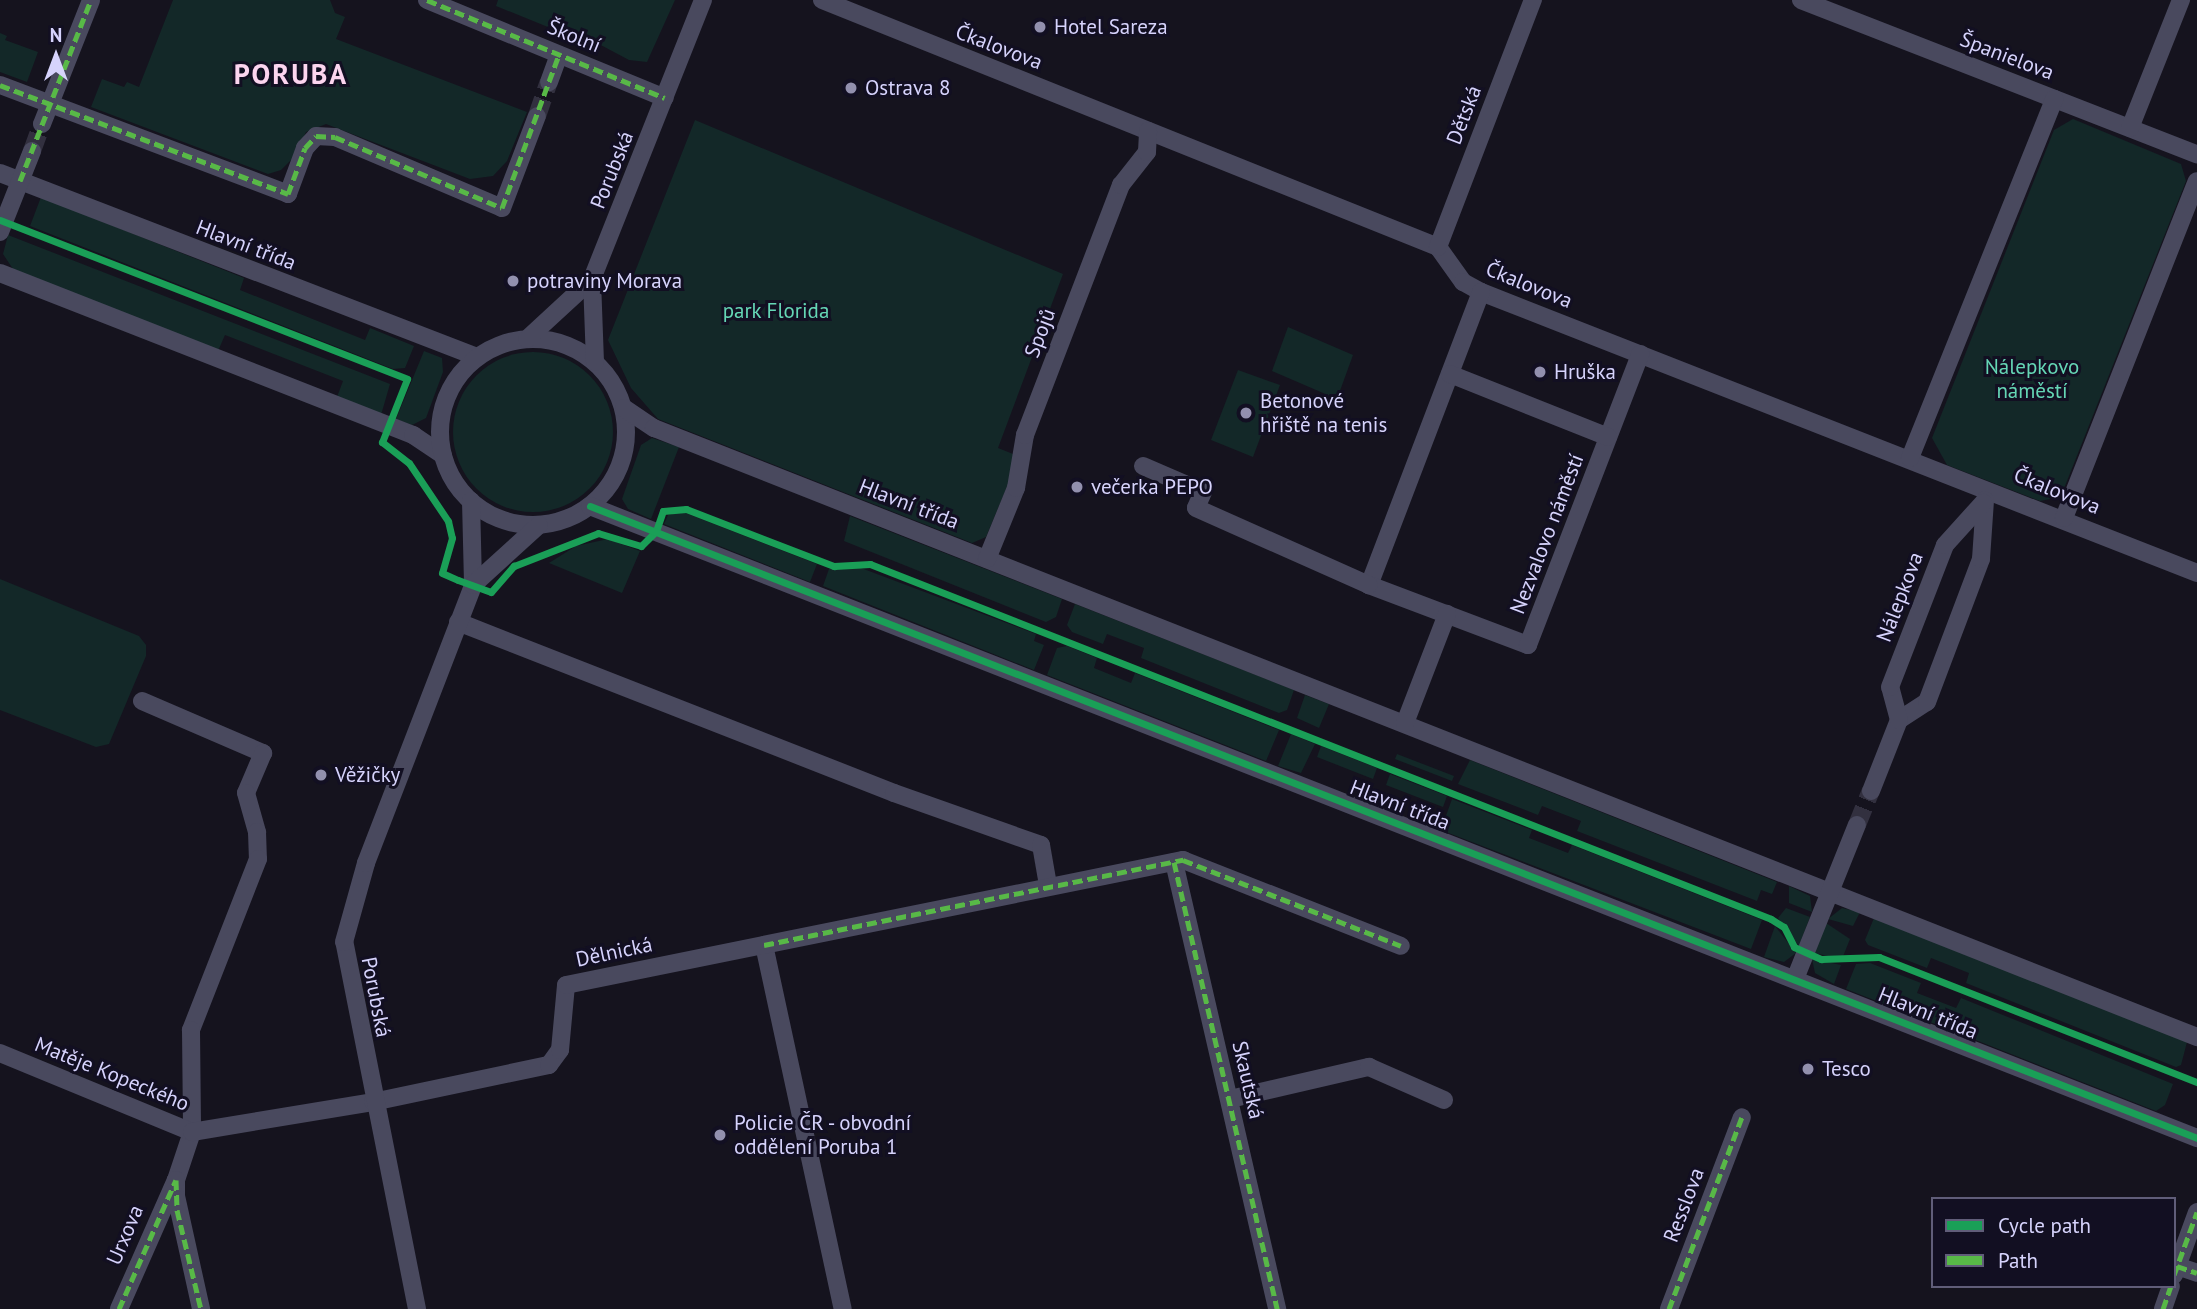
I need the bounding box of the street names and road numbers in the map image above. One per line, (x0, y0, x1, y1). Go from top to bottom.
street label: Školní (544, 14, 604, 58)
street label: Čkalovova (952, 19, 1046, 75)
street label: Španielova (1957, 27, 2057, 85)
street label: Dětská (1441, 82, 1487, 148)
street label: Porubská (585, 128, 639, 212)
street label: Hlavní třída (192, 214, 300, 276)
street label: Čkalovova (1482, 256, 1576, 314)
street label: Spojů (1019, 305, 1061, 361)
street label: Nezvalovo náměstí (1505, 450, 1589, 618)
street label: Čkalovova (2010, 462, 2104, 520)
street label: Hlavní třída (855, 473, 963, 535)
street label: Nálepkova (1871, 549, 1929, 645)
street label: Hlavní třída (1346, 774, 1454, 836)
street label: Dělnická (573, 932, 655, 972)
street label: Porubská (356, 955, 396, 1039)
street label: Hlavní třída (1875, 982, 1981, 1044)
street label: Matěje Kopeckého (31, 1032, 193, 1116)
street label: Skautská (1227, 1038, 1269, 1122)
street label: Resslova (1658, 1164, 1710, 1246)
street label: Urxova (101, 1201, 149, 1269)

